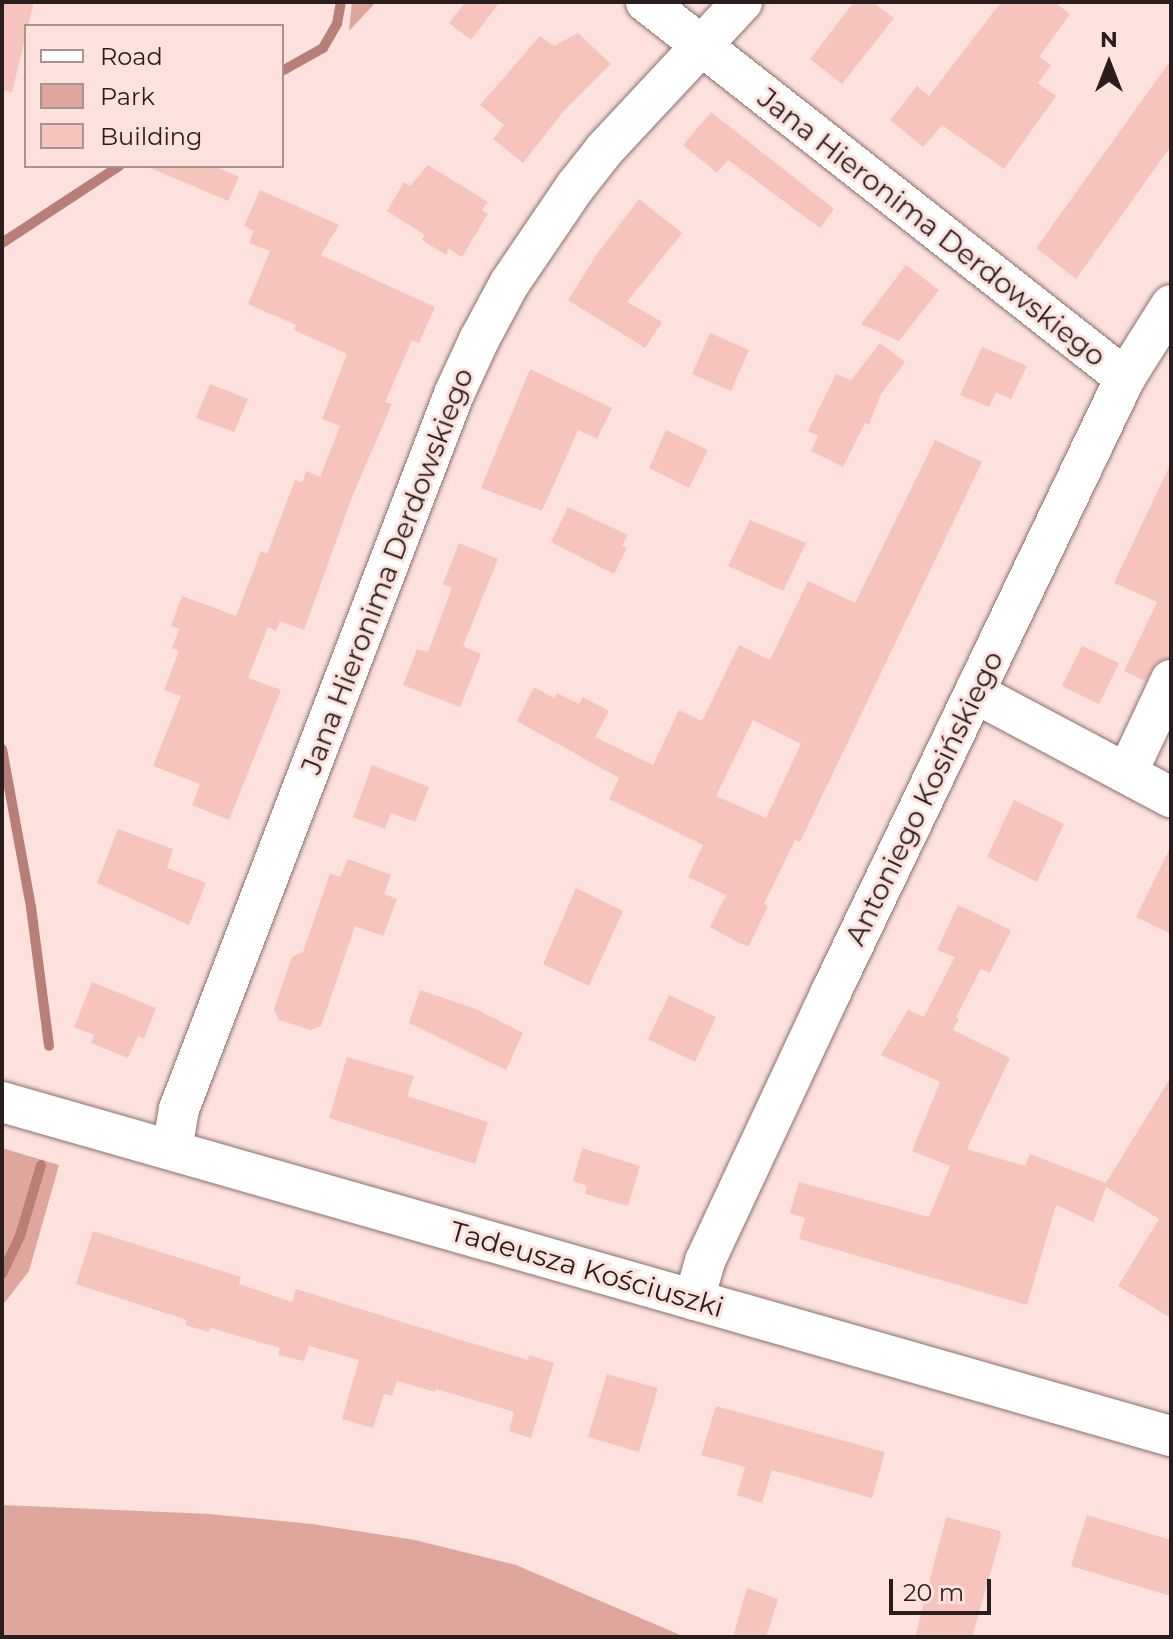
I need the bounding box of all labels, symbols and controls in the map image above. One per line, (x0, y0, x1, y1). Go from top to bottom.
legend (24, 24, 284, 168)
north arrow (1069, 24, 1149, 104)
text: N (1100, 26, 1118, 53)
text: Road (100, 42, 163, 71)
street label: Jana Hieronima Derdowskiego (751, 81, 1113, 373)
text: Park (100, 82, 155, 111)
text: Building (100, 122, 203, 151)
street label: Jana Hieronima Derdowskiego (294, 363, 480, 779)
street label: Antoniego Kosińskiego (838, 645, 1010, 951)
street label: Tadeusza Kościuszki (446, 1214, 728, 1324)
scale bar (893, 1563, 995, 1613)
text: 20 m (903, 1578, 964, 1607)

